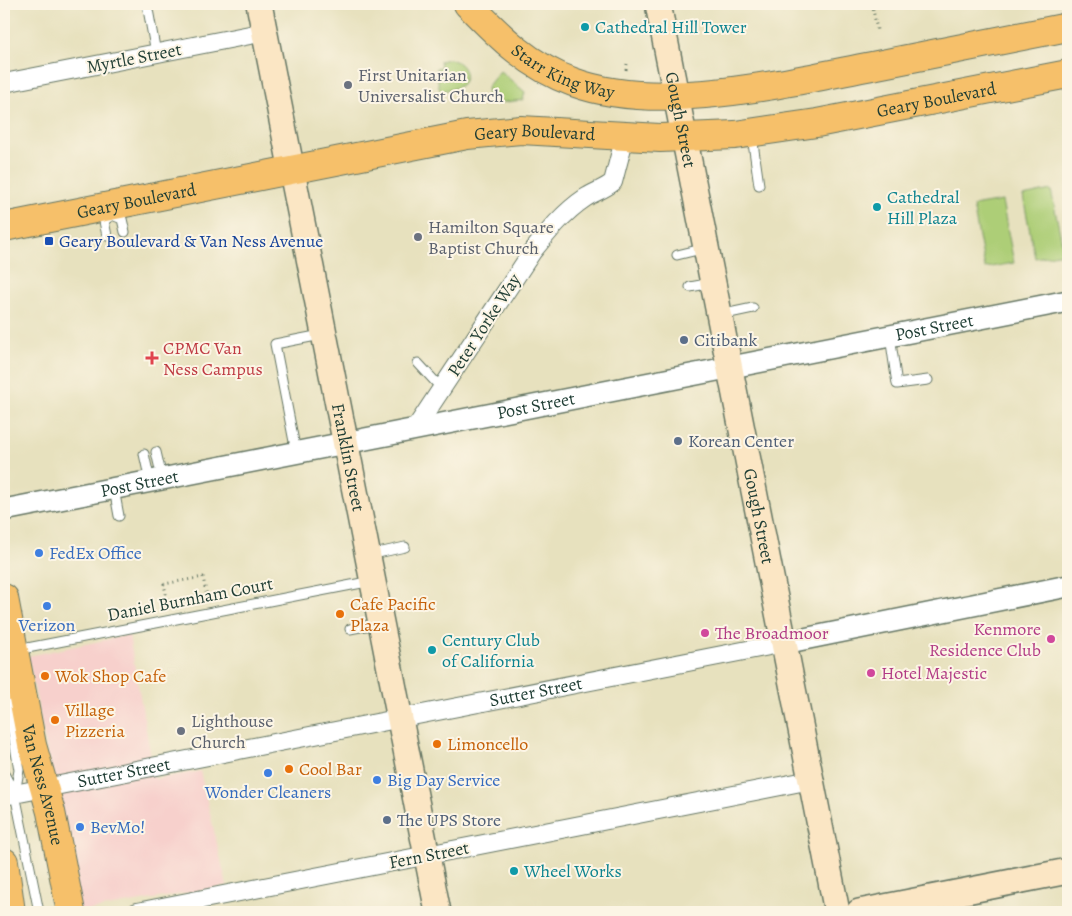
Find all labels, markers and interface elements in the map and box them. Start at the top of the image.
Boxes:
place label: Cathedral Hill Tower [595,15,747,39]
marker: Cathedral Hill Tower [579,21,591,33]
street label: Myrtle Street [85,37,183,79]
street label: Starr King Way [506,38,617,104]
place label: First Unitarian Universalist Church [358,63,504,108]
street label: Gough Street [660,70,702,170]
street label: Geary Boulevard [875,76,998,123]
marker: First Unitarian Universalist Church [342,79,354,91]
street label: Geary Boulevard [473,118,596,146]
street label: Geary Boulevard [75,177,199,224]
place label: Cathedral Hill Plaza [887,185,960,230]
marker: Cathedral Hill Plaza [871,201,883,213]
place label: Hamilton Square Baptist Church [428,215,554,260]
place label: Geary Boulevard & Van Ness Avenue [59,229,323,253]
marker: Hamilton Square Baptist Church [412,231,424,243]
marker: Geary Boulevard & Van Ness Avenue [43,235,55,247]
street label: Peter Yorke Way [442,268,527,381]
street label: Post Street [893,308,975,347]
place label: Citibank [694,328,757,352]
marker: Citibank [678,334,690,346]
place label: CPMC Van Ness Campus [163,336,263,381]
marker: CPMC Van Ness Campus [145,351,159,365]
street label: Post Street [495,386,577,425]
street label: Franklin Street [326,401,371,514]
place label: Korean Center [688,429,794,453]
marker: Korean Center [672,435,684,447]
street label: Post Street [98,464,181,503]
street label: Gough Street [738,466,780,566]
place label: FedEx Office [49,541,142,565]
marker: FedEx Office [33,547,45,559]
street label: Daniel Burnham Court [105,571,275,627]
place label: Cafe Pacific Plaza [350,592,436,637]
marker: Verizon [41,600,53,612]
marker: Cafe Pacific Plaza [334,608,346,620]
place label: Verizon [18,613,76,637]
place label: Kenmore Residence Club [929,617,1041,662]
place label: The Broadmoor [715,621,829,645]
marker: The Broadmoor [699,627,711,639]
place label: Century Club of California [442,628,540,673]
marker: Kenmore Residence Club [1045,633,1057,645]
marker: Century Club of California [426,644,438,656]
place label: Hotel Majestic [881,661,987,685]
place label: Wok Shop Cafe [54,664,166,688]
marker: Hotel Majestic [865,667,877,679]
marker: Wok Shop Cafe [39,670,51,682]
street label: Sutter Street [487,671,584,713]
place label: Village Pizzeria [64,698,125,743]
place label: Lighthouse Church [191,709,273,754]
marker: Village Pizzeria [49,714,61,726]
street label: Van Ness Avenue [16,722,69,847]
marker: Lighthouse Church [175,725,187,737]
place label: Limoncello [447,732,528,756]
marker: Limoncello [431,738,443,750]
street label: Sutter Street [75,752,172,793]
place label: Cool Bar [299,757,362,781]
marker: Cool Bar [283,763,295,775]
marker: Wonder Cleaners [262,767,274,779]
place label: Big Day Service [387,768,500,792]
marker: Big Day Service [371,774,383,786]
place label: Wonder Cleaners [204,780,331,804]
place label: The UPS Store [397,808,501,832]
marker: The UPS Store [381,814,393,826]
place label: BevMo! [90,815,145,839]
marker: BevMo! [74,821,86,833]
street label: Fern Street [387,835,471,875]
place label: Wheel Works [523,859,622,883]
marker: Wheel Works [508,865,520,877]

